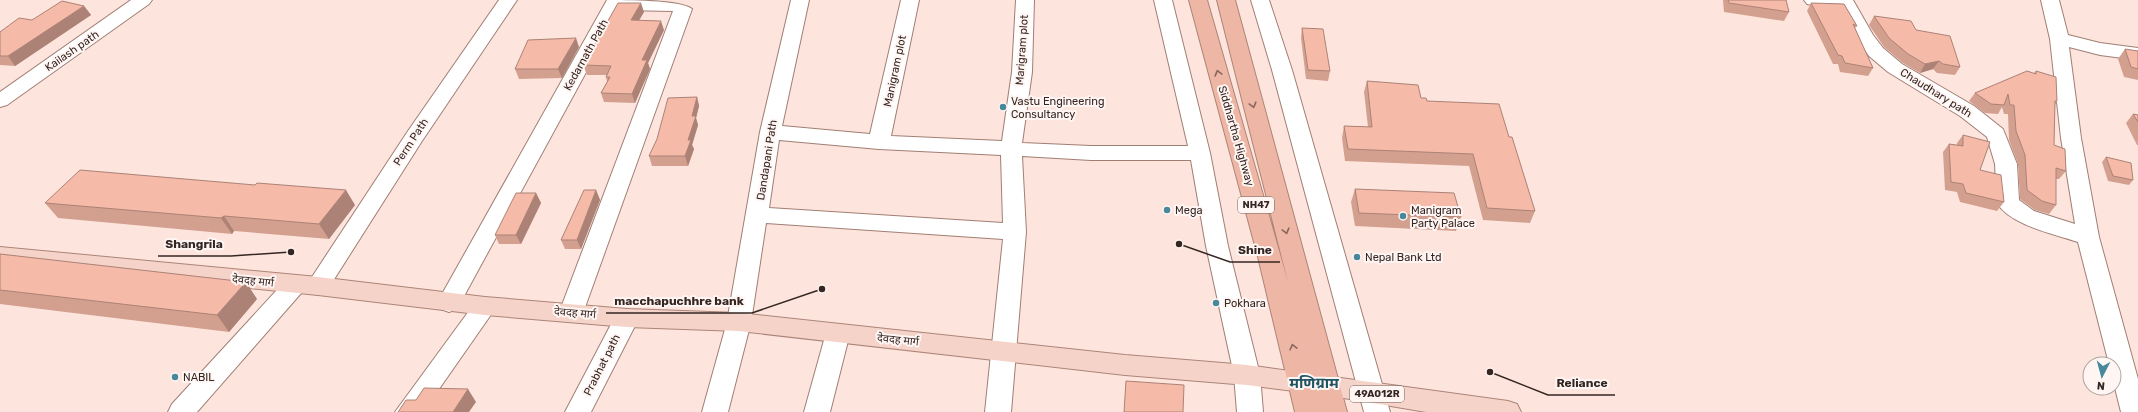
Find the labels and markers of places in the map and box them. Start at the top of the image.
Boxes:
place label: Vastu Engineering Consultancy [1011,95,1105,121]
marker: Vastu Engineering Consultancy [998,102,1008,112]
place label: Mega [1175,204,1203,217]
place label: Manigram Party Palace [1411,204,1475,230]
marker: Mega [1162,205,1172,215]
marker: Manigram Party Palace [1398,211,1408,221]
callout: Shangrila [158,232,231,256]
callout: Shine [1230,238,1280,262]
place label: Nepal Bank Ltd [1365,251,1442,264]
marker: Nepal Bank Ltd [1352,252,1362,262]
callout: macchapuchhre bank [606,289,752,313]
place label: Pokhara [1224,297,1266,310]
marker: Pokhara [1211,298,1221,308]
place label: NABIL [183,371,215,384]
callout: Reliance [1548,371,1615,395]
marker: NABIL [170,372,180,382]

